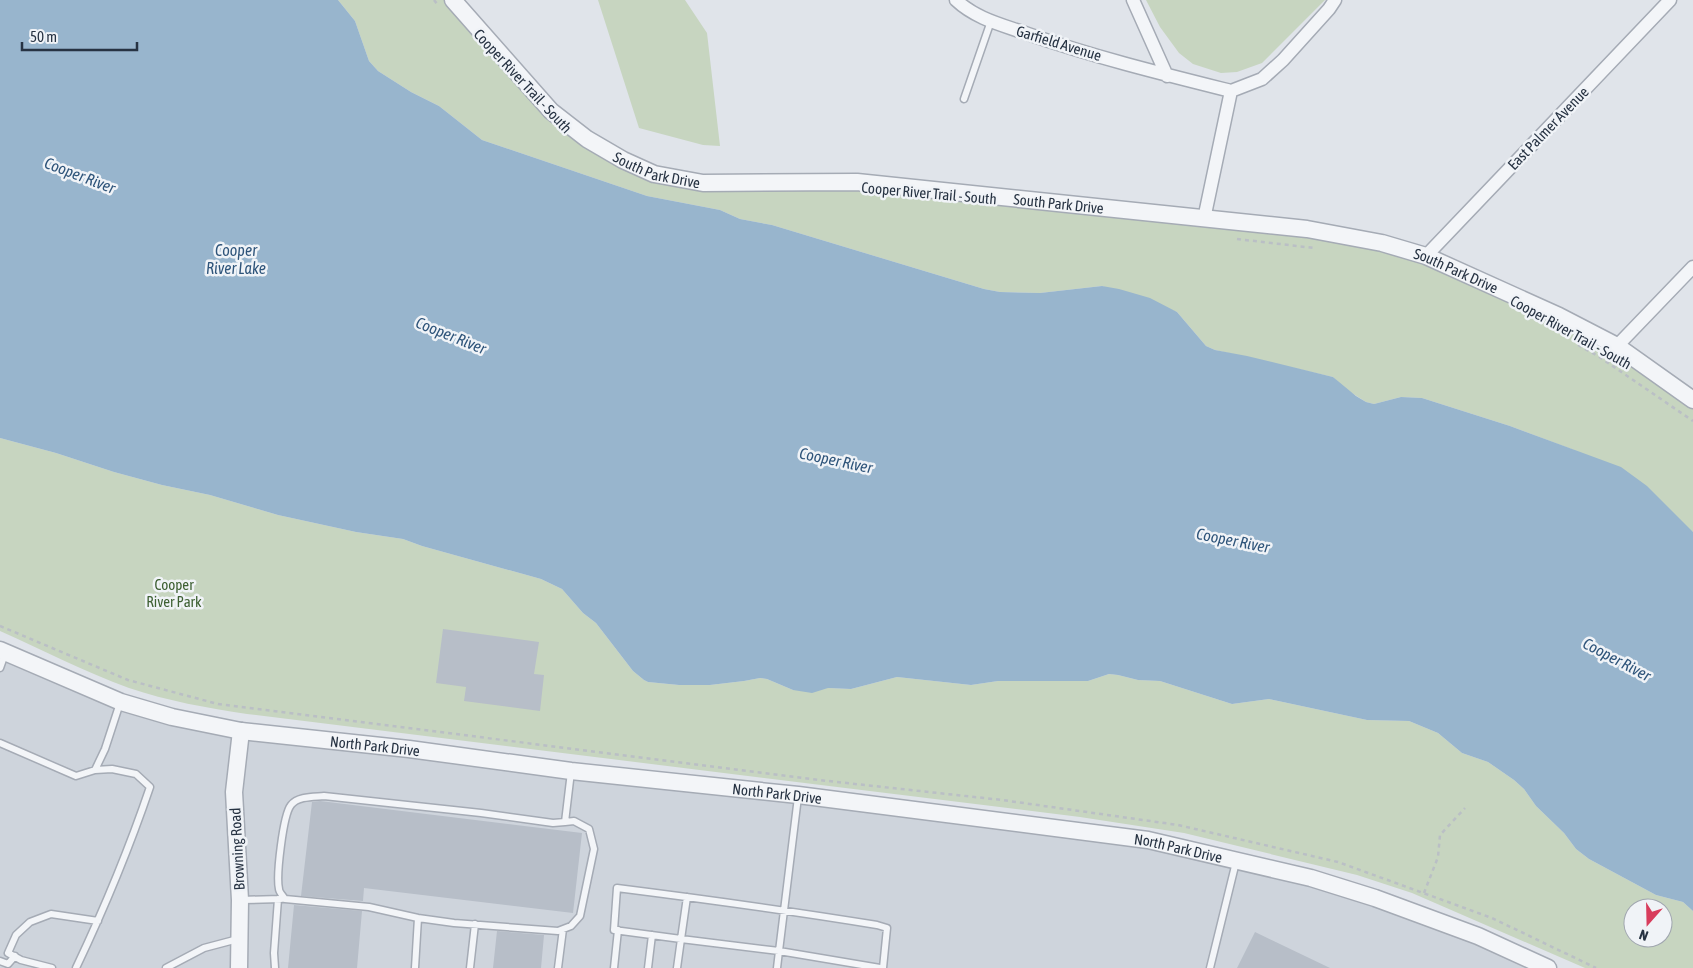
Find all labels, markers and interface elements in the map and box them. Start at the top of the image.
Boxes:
scale bar [22,20,138,52]
street label: Garfield Avenue [1014,22,1104,64]
street label: Cooper River Trail - South [470,26,576,136]
text: 50 m [30,28,57,45]
street label: East Palmer Avenue [1504,83,1592,173]
street label: South Park Drive [610,148,702,191]
water label: Cooper River [42,153,119,198]
street label: Cooper River Trail - South [861,179,997,207]
street label: South Park Drive [1013,190,1105,216]
water label: Cooper River Lake [206,241,266,277]
street label: South Park Drive [1412,244,1501,296]
street label: Cooper River Trail - South [1508,292,1634,372]
water label: Cooper River [413,313,490,359]
water label: Cooper River [798,443,875,478]
water label: Cooper River [1195,524,1272,557]
park label: Cooper River Park [146,576,202,610]
water label: Cooper River [1580,634,1655,686]
street label: North Park Drive [329,732,421,759]
street label: North Park Drive [731,780,823,807]
street label: Browning Road [226,807,248,891]
street label: North Park Drive [1133,830,1224,866]
north arrow [1623,898,1673,948]
text: N [1637,926,1650,944]

